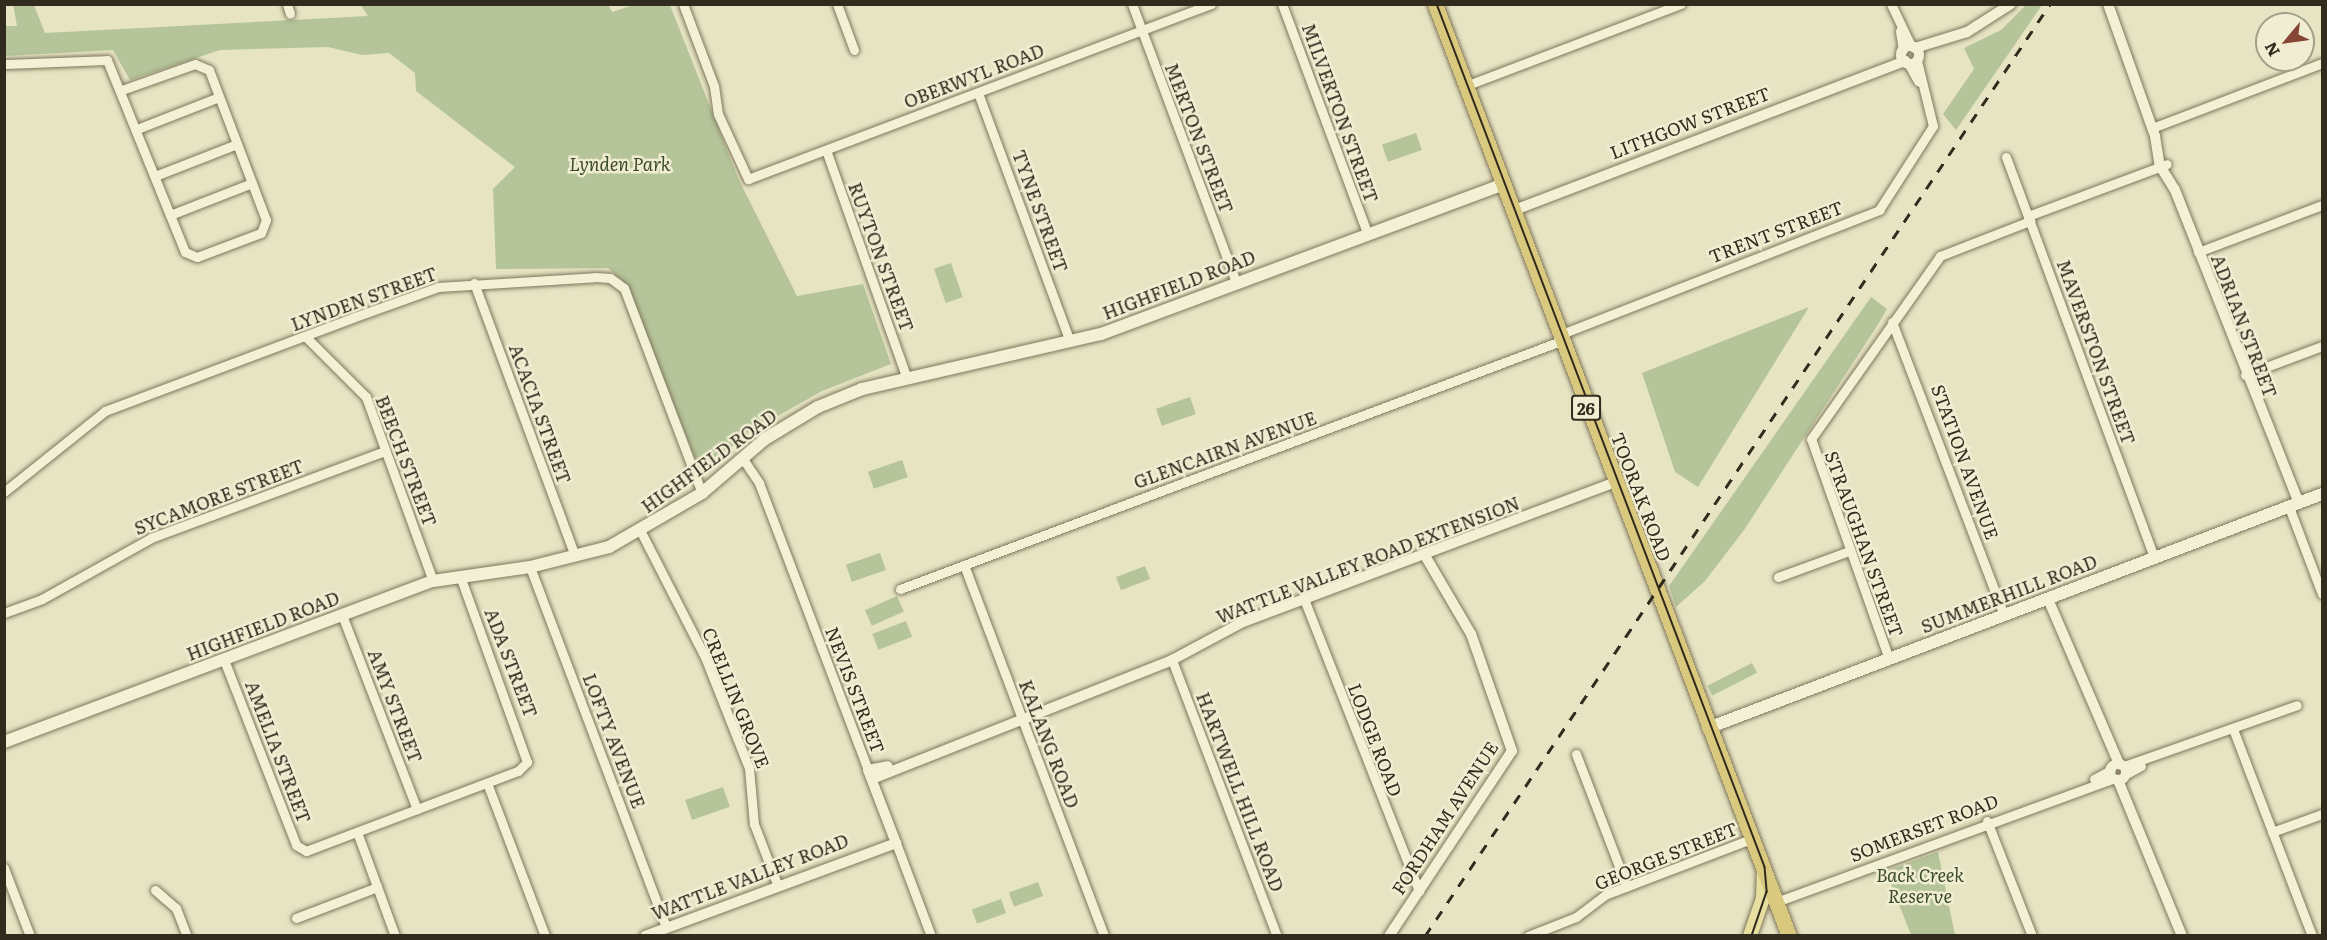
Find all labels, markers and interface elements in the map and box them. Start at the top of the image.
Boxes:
north arrow [2255,12,2315,72]
street label: MILVERTON STREET [1297,20,1383,206]
text: N [2257,38,2285,61]
street label: OBERWYL ROAD [901,39,1047,113]
street label: MERTON STREET [1160,60,1238,216]
street label: LITHGOW STREET [1607,83,1773,163]
street label: TYNE STREET [1008,147,1072,275]
park label: Lynden Park [569,153,671,175]
street label: RUYTON STREET [844,179,918,335]
street label: TRENT STREET [1706,196,1846,268]
street label: HIGHFIELD ROAD [1100,246,1258,324]
street label: ADRIAN STREET [2207,251,2281,401]
street label: MAVERSTON STREET [2052,257,2140,447]
street label: LYNDEN STREET [288,263,440,335]
street label: ACACIA STREET [505,341,575,487]
street label: STATION AVENUE [1927,382,2003,542]
street label: BEECH STREET [371,392,441,530]
road number: 26 [1571,395,1601,421]
street label: HIGHFIELD ROAD [637,405,781,517]
street label: GLENCAIRN AVENUE [1131,407,1319,493]
street label: TOORAK ROAD [1607,430,1675,564]
street label: STRAUGHAN STREET [1820,448,1908,640]
street label: SYCAMORE STREET [131,455,307,539]
street label: WATTLE VALLEY ROAD EXTENSION [1213,492,1523,628]
street label: SUMMERHILL ROAD [1918,550,2100,638]
street label: HIGHFIELD ROAD [184,587,342,665]
street label: ADA STREET [480,605,542,721]
street label: CRELLIN GROVE [698,624,774,772]
street label: NEVIS STREET [821,624,889,756]
street label: AMY STREET [363,646,427,766]
street label: LOFTY AVENUE [578,670,650,812]
street label: KALANG ROAD [1015,677,1083,811]
street label: AMELIA STREET [241,678,315,826]
street label: LODGE ROAD [1344,680,1406,800]
street label: HARTWELL HILL ROAD [1192,689,1288,895]
street label: FORDHAM AVENUE [1387,737,1503,899]
street label: SOMERSET ROAD [1847,790,2001,866]
street label: GEORGE STREET [1591,818,1741,894]
street label: WATTLE VALLEY ROAD [648,829,852,925]
park label: Back Creek Reserve [1876,865,1964,908]

